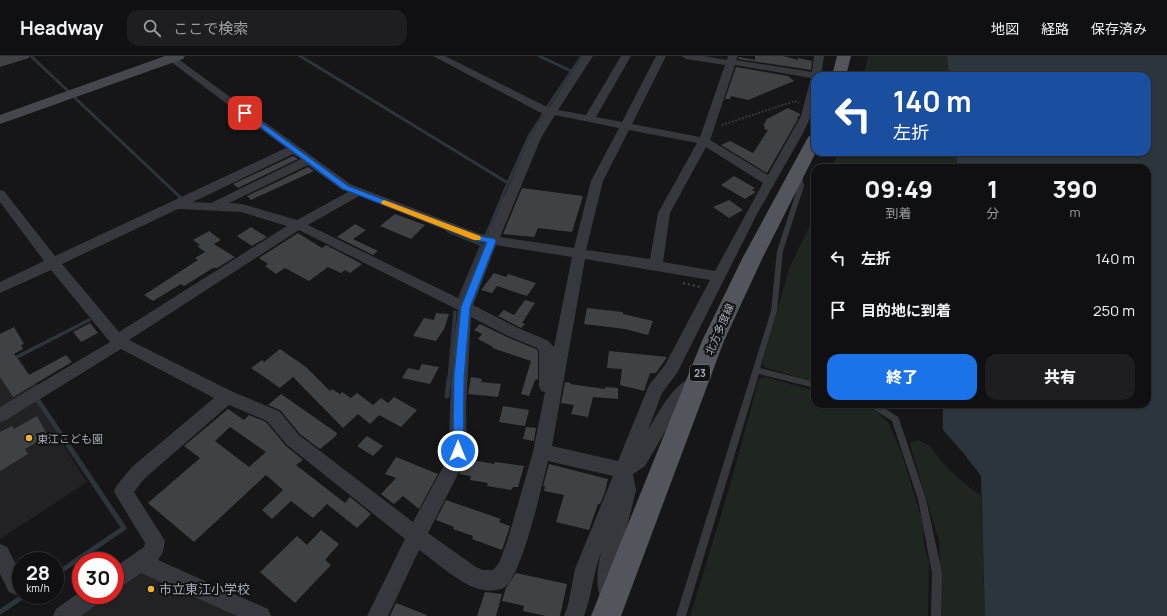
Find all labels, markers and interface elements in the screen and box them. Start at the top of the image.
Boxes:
search box [127,10,407,46]
text: Headway [20,15,103,41]
icon: search [141,17,163,39]
text: ここで検索 [173,18,248,39]
text: 地図 [991,19,1019,38]
text: 経路 [1041,19,1069,38]
text: 保存済み [1091,19,1147,38]
text: 140 m [893,82,972,120]
icon: left [827,88,879,140]
pin [228,96,262,130]
icon: arrive [234,102,256,124]
text: 左折 [893,120,929,144]
text: 09:49 [864,172,933,205]
text: 1 [987,172,998,205]
text: 390 [1052,172,1098,205]
text: m [1070,203,1081,221]
text: 到着 [886,204,912,222]
text: 分 [986,204,999,222]
icon: left [827,247,849,269]
text: 左折 [861,248,891,269]
text: 140 m [1095,248,1135,269]
icon: arrive [827,299,849,321]
text: 目的地に到着 [861,300,951,321]
text: 250 m [1093,300,1135,321]
street label: 北方多度線 [701,301,737,357]
button: 終了 [827,354,977,400]
button: 共有 [985,354,1135,400]
road number: 23 [690,365,710,381]
position arrow [437,430,479,472]
place label: 東江こども園 [37,431,103,446]
marker: 東江こども園 [24,433,34,443]
speed limit sign: 30 [72,552,124,604]
text: 28 [26,559,50,586]
place label: 市立東江小学校 [159,580,250,598]
text: km/h [26,581,50,595]
marker: 市立東江小学校 [146,584,156,594]

